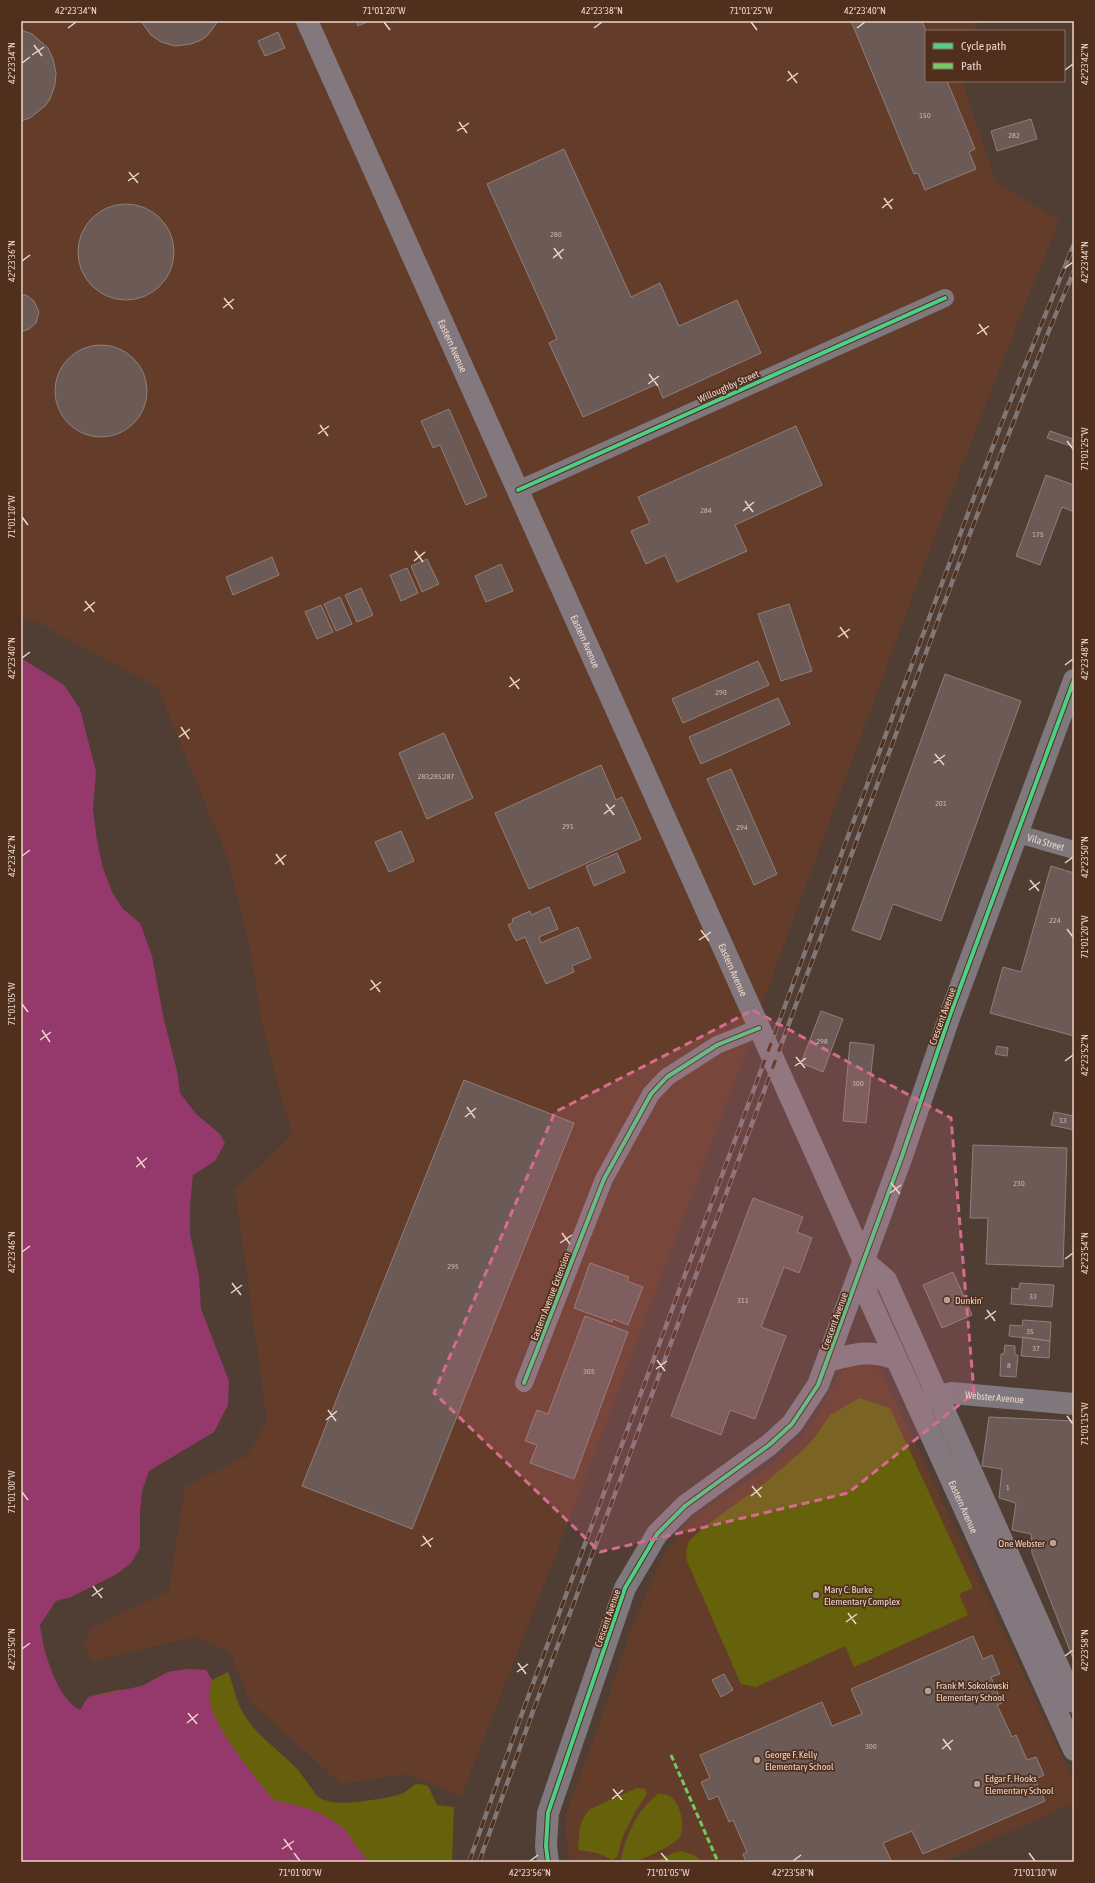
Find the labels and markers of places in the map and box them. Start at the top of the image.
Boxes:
marker: Dunkin' [942,1295,952,1305]
place label: Dunkin' [955,1295,983,1306]
place label: One Webster [998,1538,1046,1549]
marker: One Webster [1048,1538,1058,1548]
place label: Mary C. Burke Elementary Complex [824,1584,900,1607]
marker: Mary C. Burke Elementary Complex [811,1590,821,1600]
place label: Frank M. Sokolowski Elementary School [936,1680,1009,1703]
marker: Frank M. Sokolowski Elementary School [923,1686,933,1696]
place label: George F. Kelly Elementary School [765,1749,834,1772]
marker: George F. Kelly Elementary School [752,1755,762,1765]
place label: Edgar F. Hooks Elementary School [985,1773,1054,1796]
marker: Edgar F. Hooks Elementary School [972,1779,982,1789]

